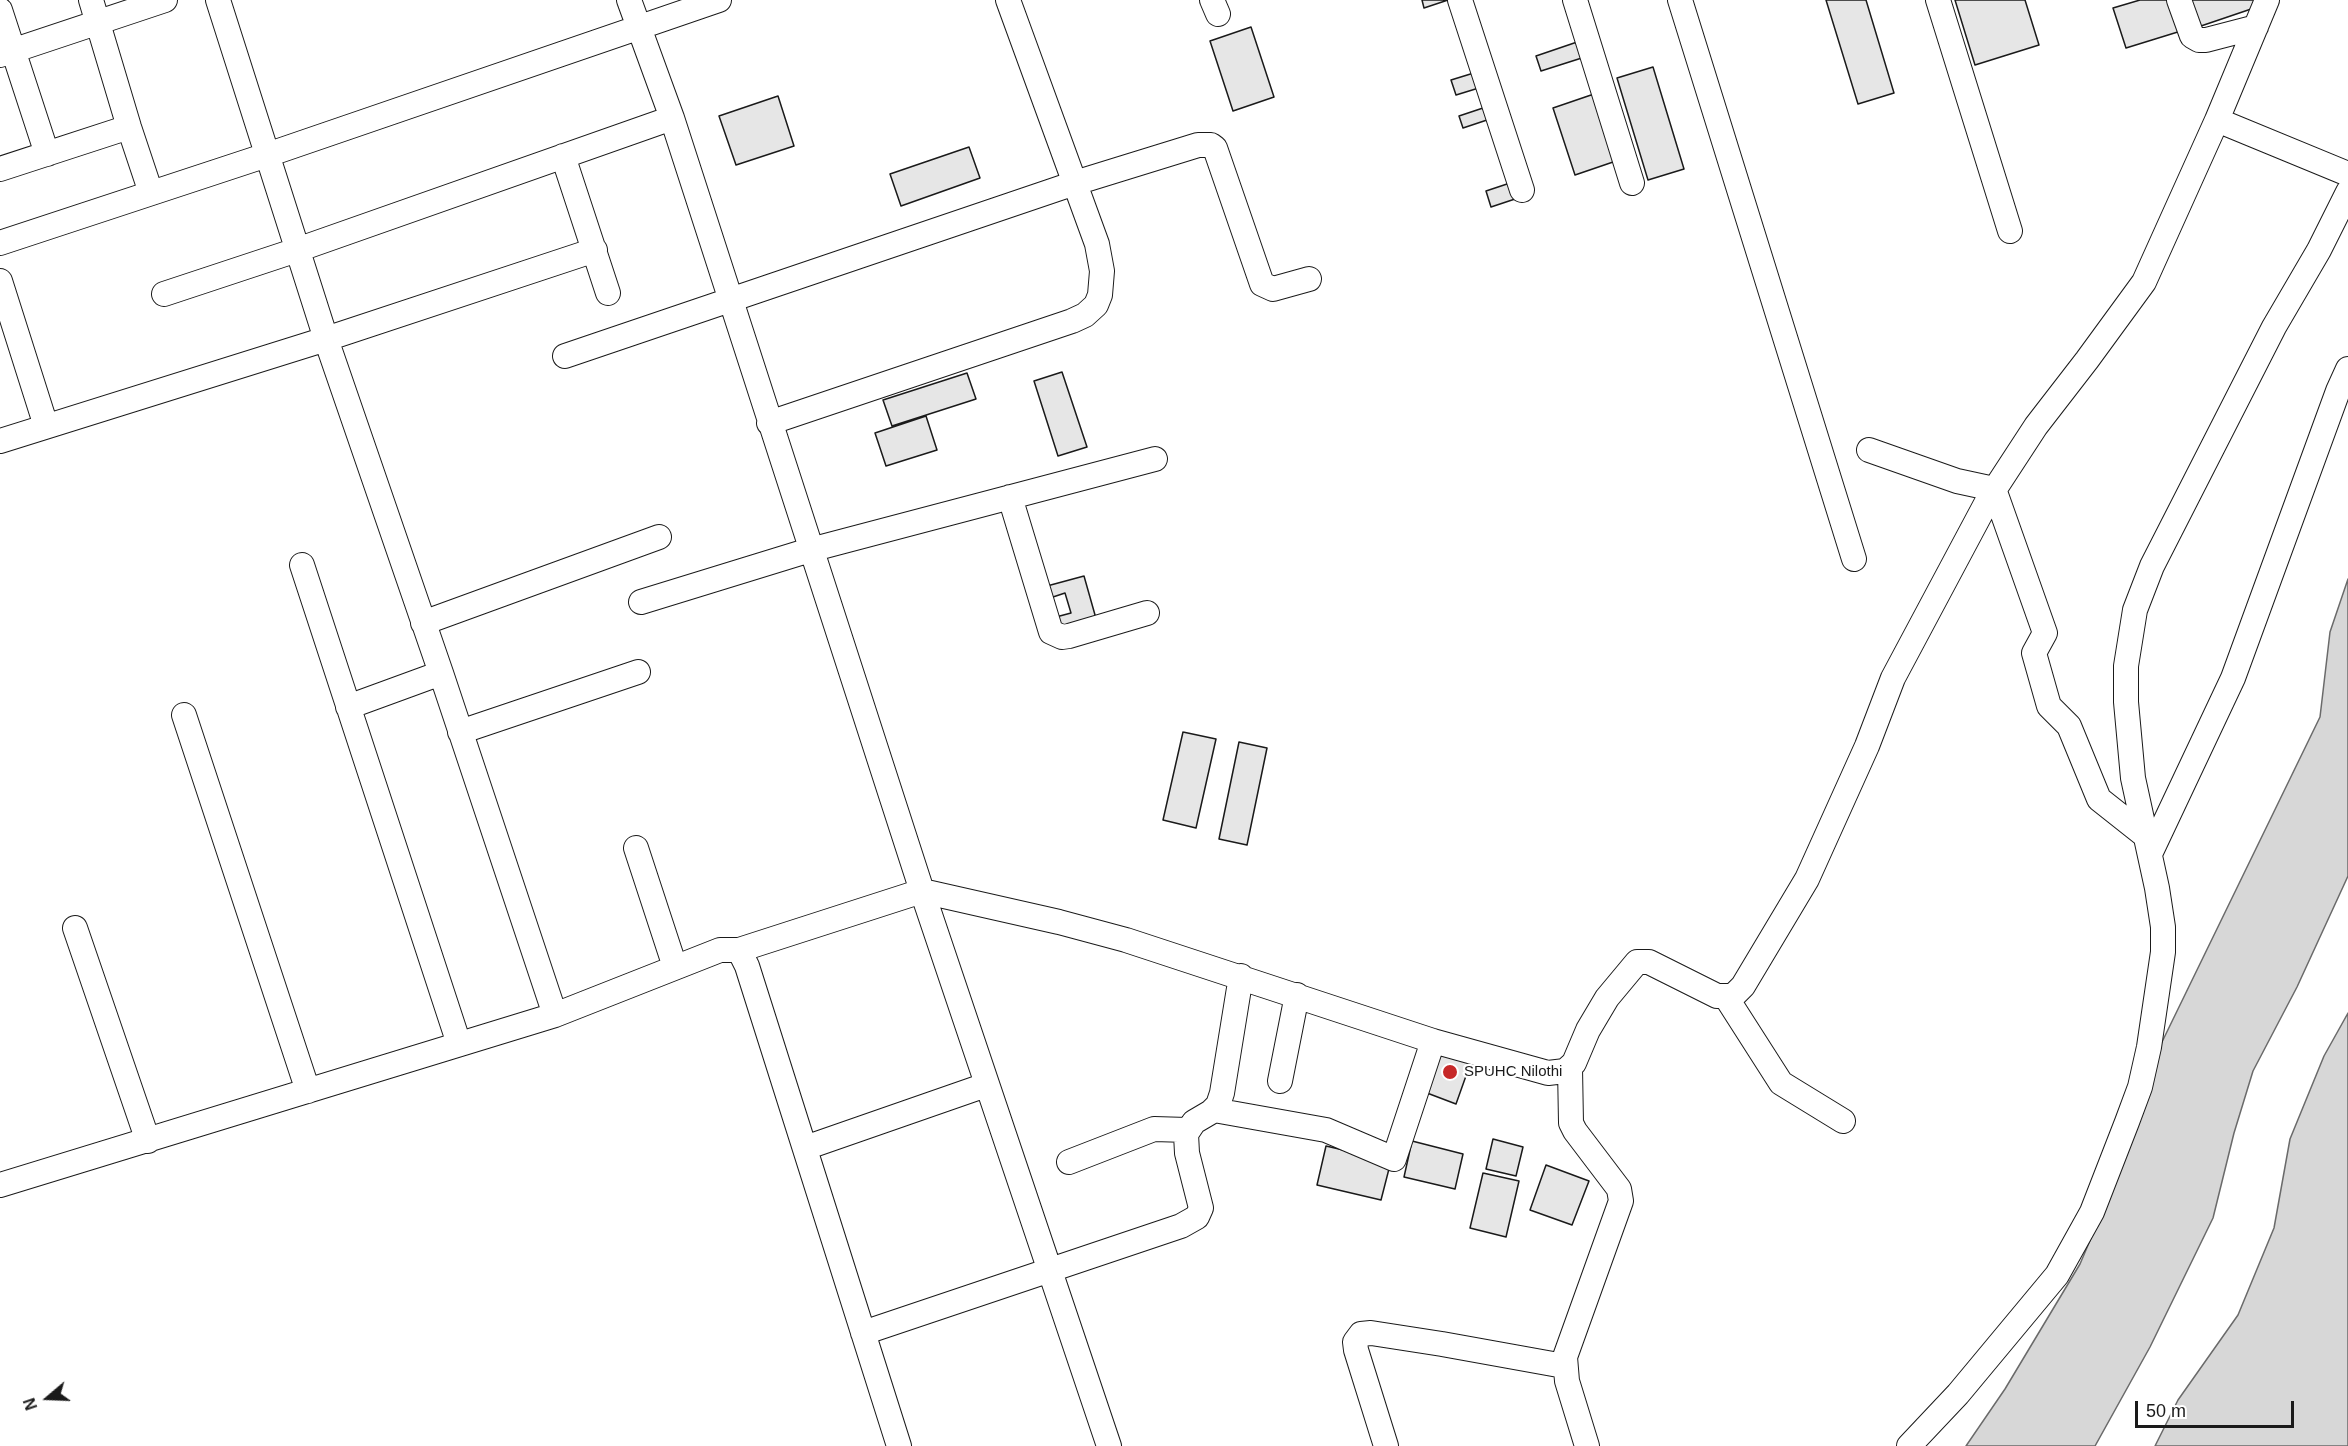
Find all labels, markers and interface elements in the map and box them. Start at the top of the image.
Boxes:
marker: SPUHC Nilothi [1441,1063,1459,1081]
place label: SPUHC Nilothi [1464,1063,1562,1081]
north arrow [18,1368,78,1428]
scale bar [2138,1389,2297,1427]
text: N [21,1396,40,1412]
text: 50 m [2146,1401,2186,1421]

